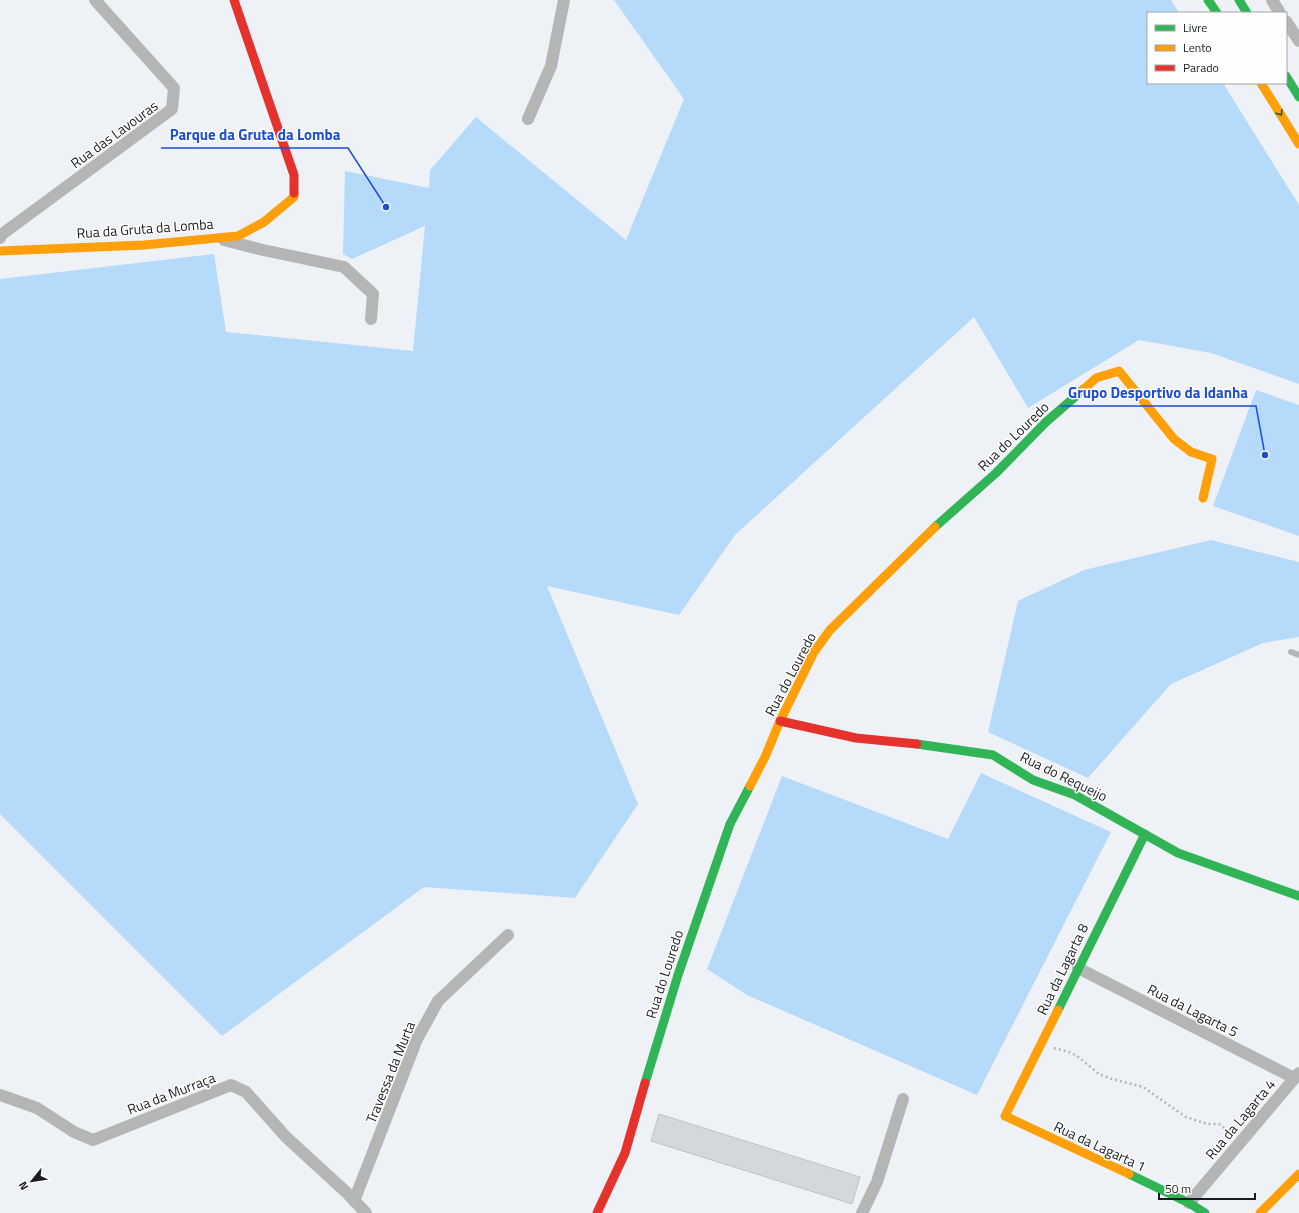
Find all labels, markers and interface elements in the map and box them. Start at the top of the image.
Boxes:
legend [1147,12,1287,84]
text: Livre [1183,18,1207,37]
text: Lento [1183,38,1212,57]
text: Parado [1183,58,1219,77]
street label: Rua das Lavouras [66,95,162,173]
one-way arrow [1275,109,1282,116]
callout: Parque da Gruta da Lomba [161,121,348,148]
text: Parque da Gruta da Lomba [170,123,341,146]
street label: Rua da Gruta da Lomba [76,213,214,243]
callout: Grupo Desportivo da Idanha [1060,379,1256,406]
text: Grupo Desportivo da Idanha [1068,381,1248,404]
street label: Rua do Louredo [973,396,1053,476]
street label: Rua do Louredo [759,628,821,720]
street label: Rua do Requeijo [1017,746,1111,806]
street label: Rua da Lagarta 8 [1031,920,1093,1018]
street label: Rua do Louredo [640,927,688,1021]
street label: Rua da Lagarta 5 [1144,978,1242,1042]
street label: Travessa da Murta [360,1018,420,1126]
street label: Rua da Murraça [124,1067,218,1119]
street label: Rua da Lagarta 4 [1200,1074,1280,1164]
street label: Rua da Lagarta 1 [1051,1116,1149,1176]
north arrow [12,1161,52,1201]
scale bar [1159,1175,1255,1201]
text: N [15,1179,32,1193]
text: 50 m [1165,1179,1191,1198]

